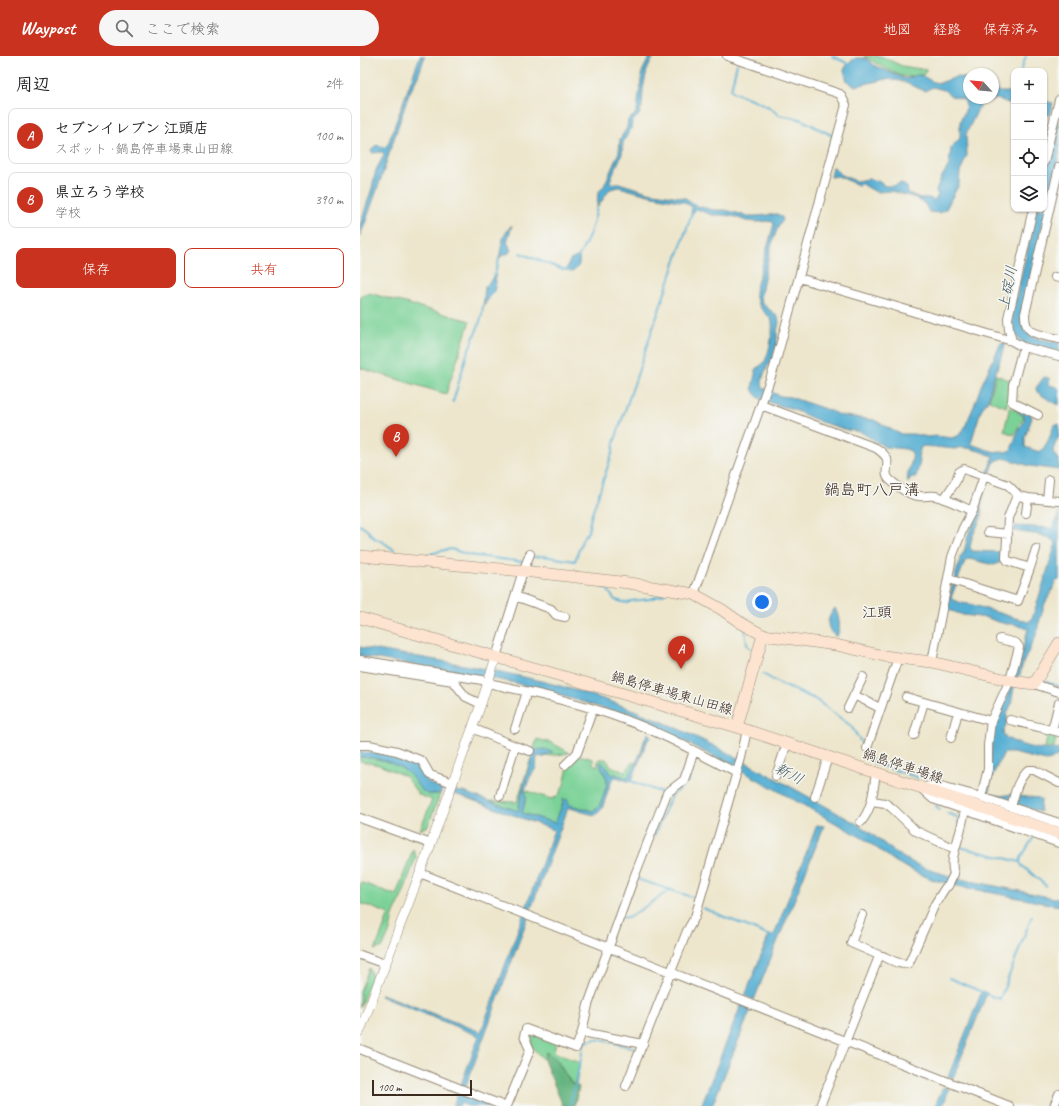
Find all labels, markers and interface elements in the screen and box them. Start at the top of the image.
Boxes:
search box [99,10,379,46]
text: Waypost [20,16,75,40]
icon: search [113,17,135,39]
text: ここで検索 [145,20,220,39]
text: 地図 [883,21,911,38]
text: 経路 [933,21,961,38]
text: 保存済み [983,21,1039,38]
north arrow [963,68,999,104]
map controls [1011,68,1047,212]
button: + [1011,68,1047,104]
text: 周辺 [16,74,50,95]
text: 2件 [325,76,344,92]
button: − [1011,104,1047,140]
text: セブンイレブン 江頭店 [55,119,209,138]
text: A [27,128,33,144]
text: 100 m [315,128,343,144]
button: locate [1011,140,1047,176]
text: スポット · 鍋島停車場東山田線 [55,141,233,157]
button: layers [1011,176,1047,212]
text: 県立ろう学校 [55,183,145,202]
text: B [27,192,33,208]
text: 390 m [315,192,343,208]
text: 学校 [55,205,81,221]
button: 保存 [16,248,176,288]
button: 共有 [184,248,344,288]
water label: 上碇川 [994,264,1022,312]
pin: B [383,424,409,457]
district label: 鍋島町八戸溝 [824,480,920,500]
your location [752,592,772,612]
district label: 江頭 [862,603,892,622]
pin: A [668,636,694,669]
street label: 鍋島停車場東山田線 [609,667,735,719]
street label: 鍋島停車場線 [860,745,946,787]
water label: 新川 [771,759,807,789]
scale bar [372,1078,472,1097]
text: 100 m [378,1080,402,1094]

